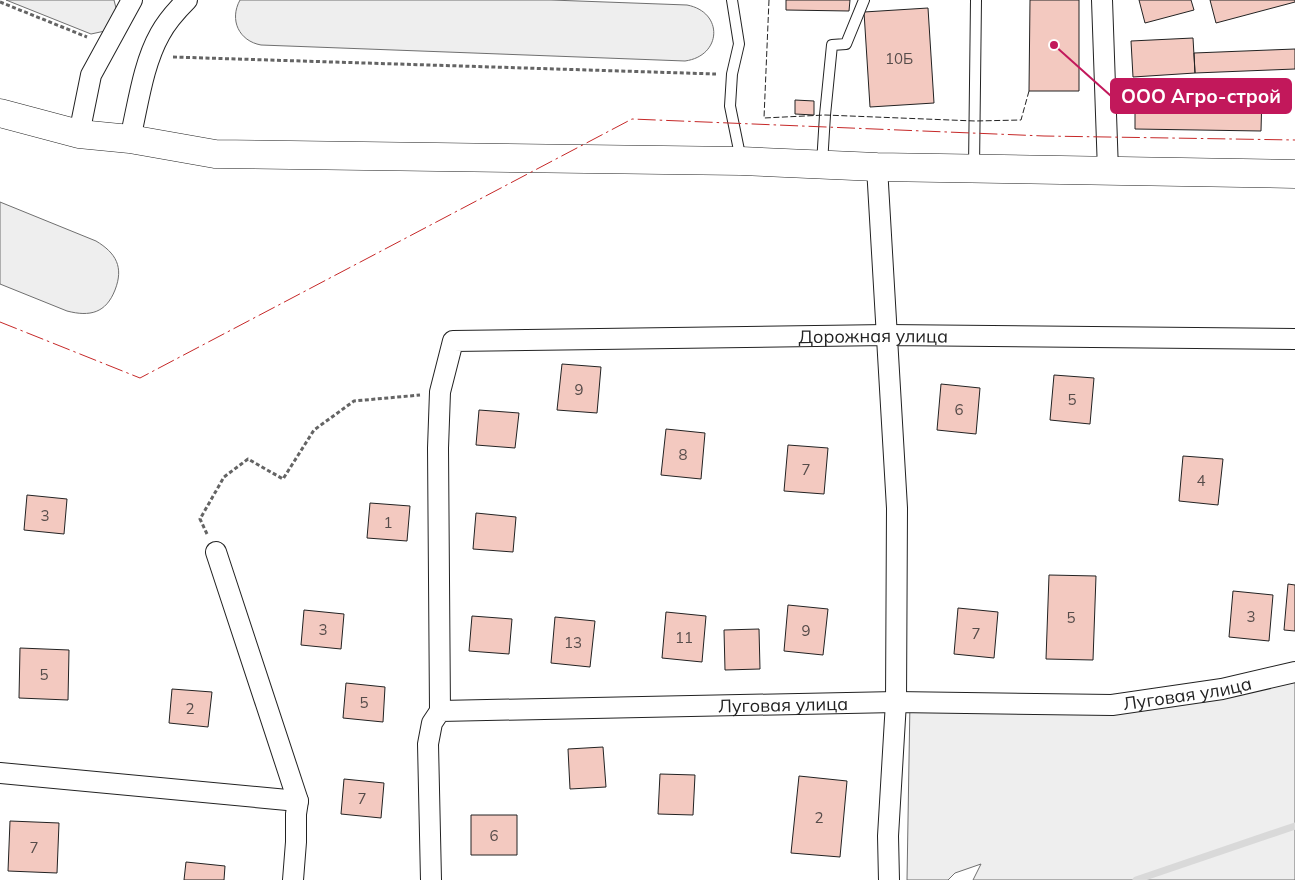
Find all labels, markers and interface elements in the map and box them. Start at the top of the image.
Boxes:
house number: 10Б [885,49,913,68]
callout: ООО Агро-строй [1111,79,1291,113]
text: ООО Агро-строй [1121,84,1281,108]
street label: Дорожная улица [798,323,948,348]
house number: 9 [574,380,584,399]
house number: 5 [1067,390,1077,409]
house number: 6 [954,400,964,419]
house number: 8 [678,445,688,464]
house number: 7 [801,460,811,479]
house number: 4 [1196,471,1206,490]
house number: 3 [40,506,50,525]
house number: 1 [383,513,393,532]
house number: 3 [1246,607,1256,626]
house number: 5 [1066,608,1076,627]
house number: 3 [318,620,328,639]
house number: 9 [801,621,811,640]
house number: 7 [971,624,981,643]
house number: 11 [675,628,693,647]
house number: 13 [564,633,582,652]
house number: 5 [39,665,49,684]
street label: Луговая улица [1121,671,1254,715]
street label: Луговая улица [718,691,848,717]
house number: 5 [359,693,369,712]
house number: 2 [185,699,195,718]
house number: 7 [357,789,367,808]
house number: 2 [814,808,824,827]
house number: 6 [489,826,499,845]
house number: 7 [29,838,39,857]

